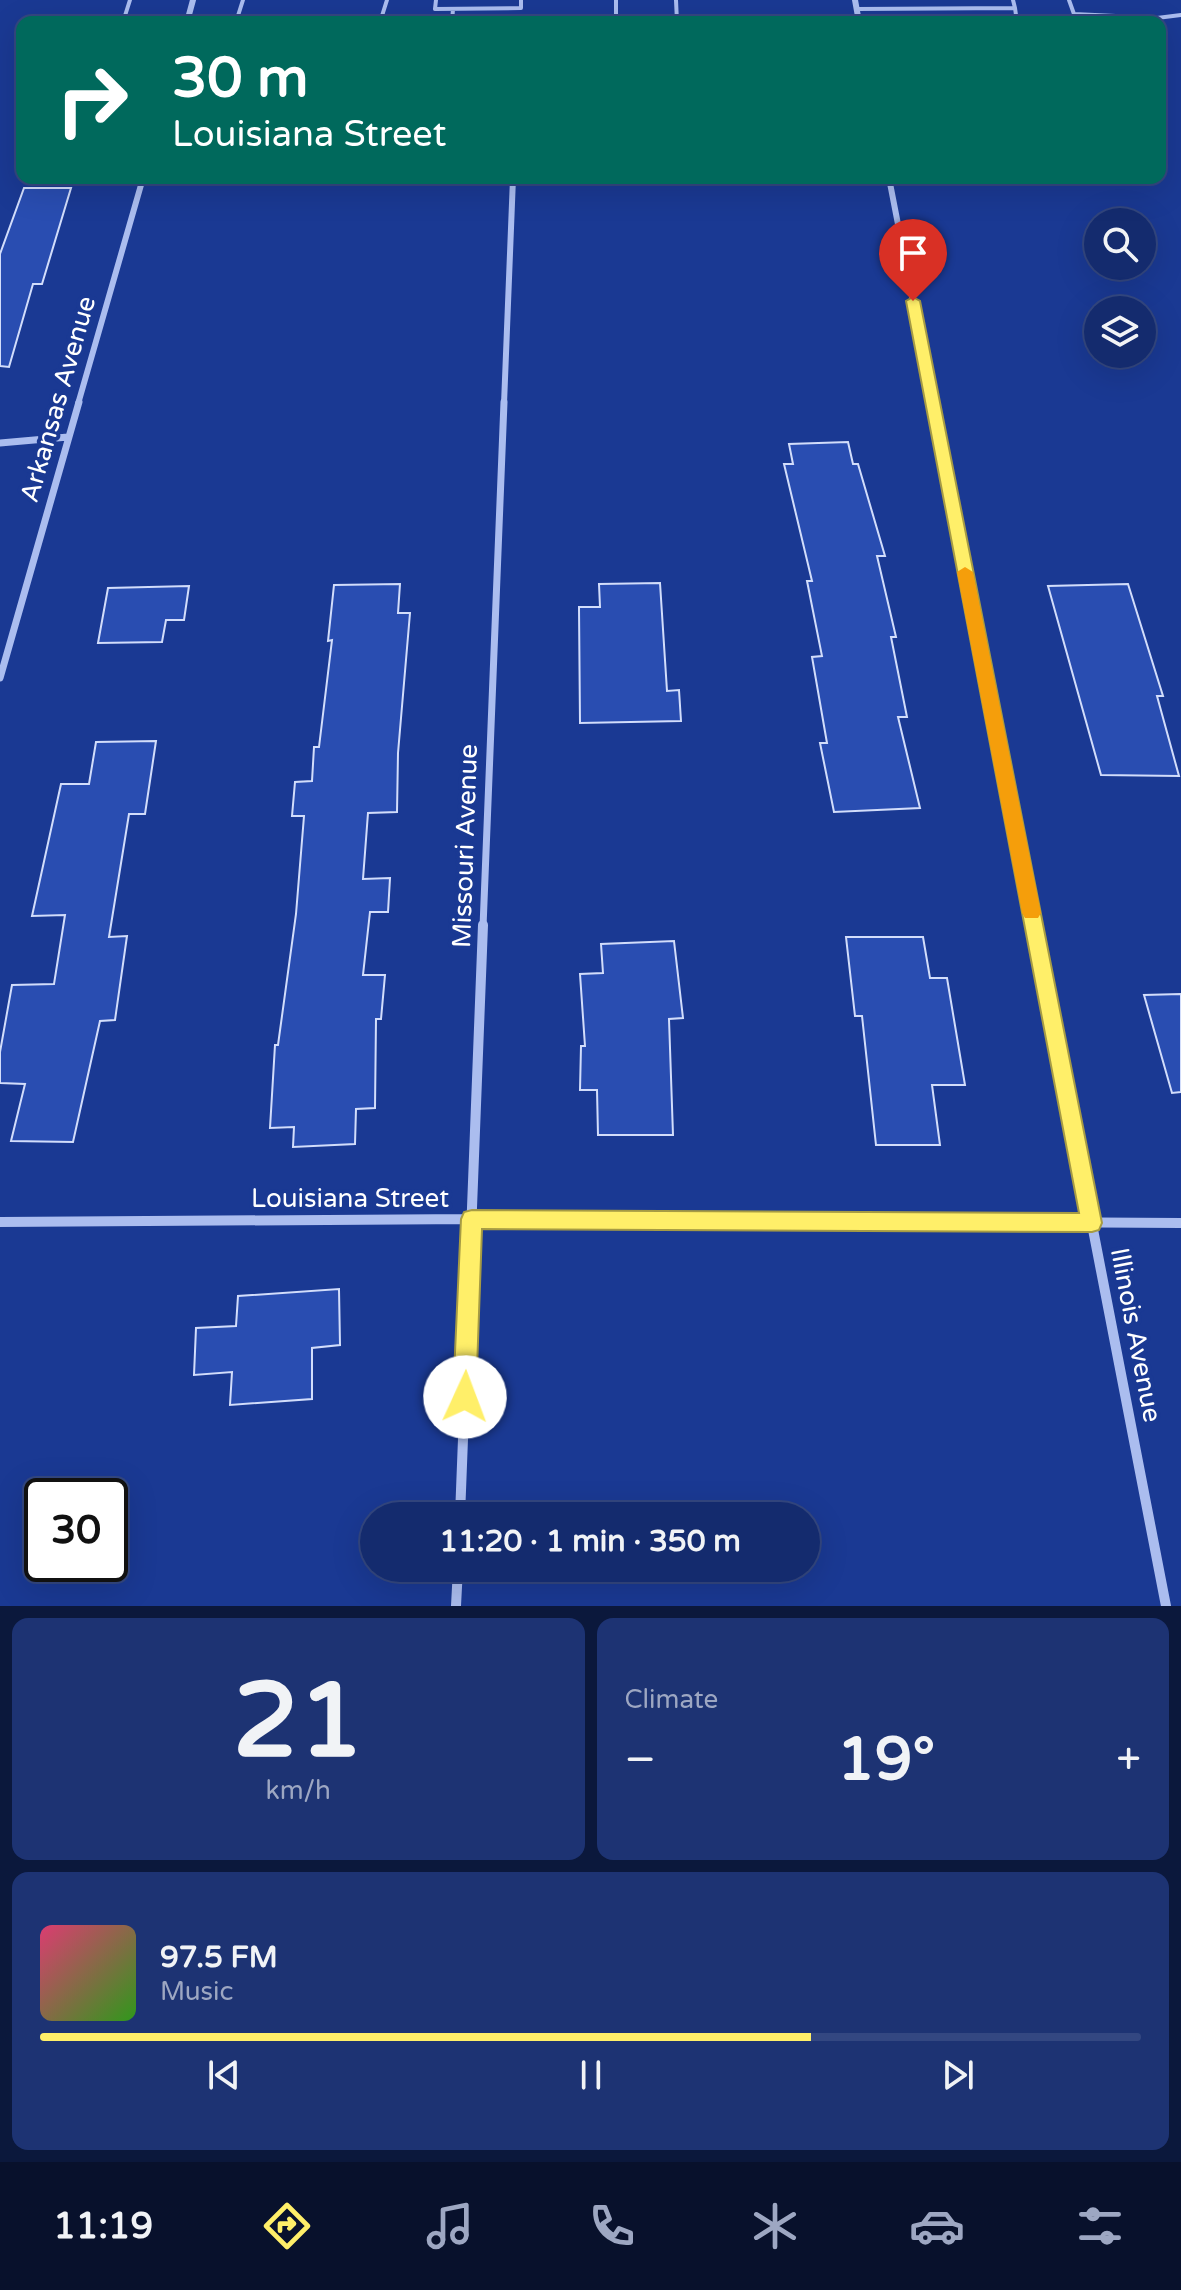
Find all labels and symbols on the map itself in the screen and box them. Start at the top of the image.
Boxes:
pin [879,219,947,301]
street label: Arkansas Avenue [14,292,102,506]
street label: Missouri Avenue [446,743,484,949]
street label: Louisiana Street [251,1183,449,1214]
street label: Illinois Avenue [1104,1245,1168,1425]
position arrow [423,1355,507,1439]
speed limit sign: 30 [24,1478,128,1582]

